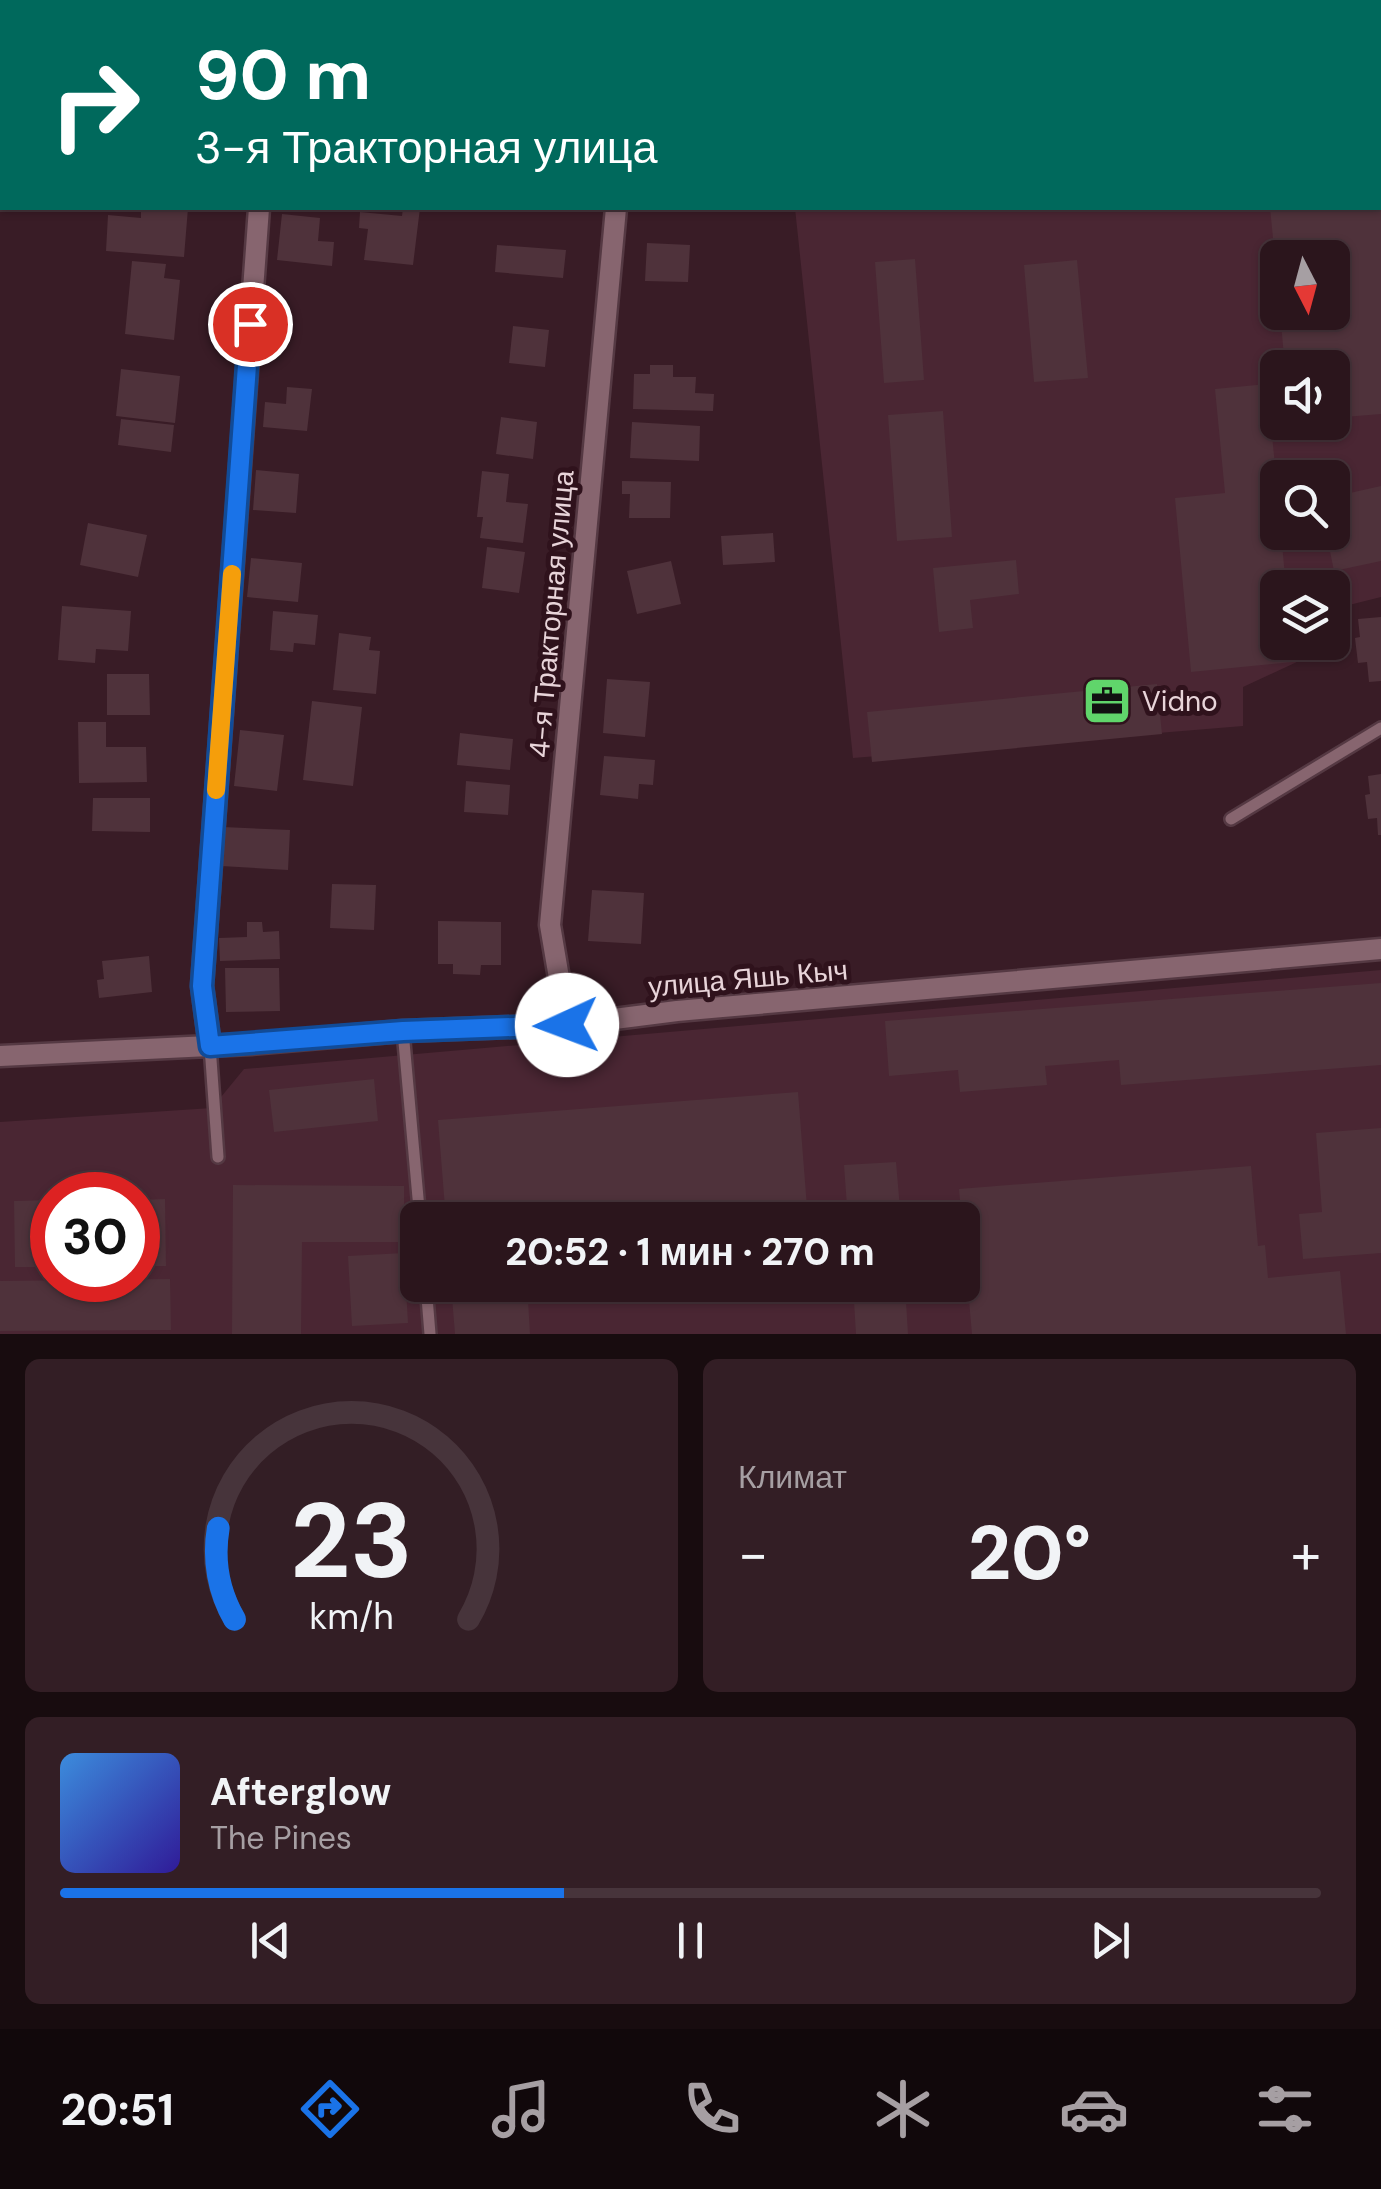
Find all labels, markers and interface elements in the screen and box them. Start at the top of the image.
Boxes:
text: 90 m [195,30,371,121]
icon: right [30,40,160,170]
text: 3-я Тракторная улица [195,118,658,177]
north arrow [1260,240,1350,330]
map controls [1260,240,1350,660]
pin [208,282,293,367]
icon: arrive [223,297,278,352]
button: sound [1260,350,1350,440]
button: search [1260,460,1350,550]
street label: 4-я Тракторная улица [521,468,583,759]
button: layers [1260,570,1350,660]
office icon: Vidno [1081,675,1133,727]
place label: Vidno [1142,683,1218,720]
street label: улица Яшь Кыч [647,951,849,1006]
position arrow [515,973,619,1077]
speed limit sign: 30 [30,1172,160,1302]
text: 20:52 · 1 мин · 270 m [505,1227,875,1277]
text: Климат [738,1456,847,1498]
text: 23 [290,1474,413,1609]
text: 20° [968,1505,1091,1602]
text: − [738,1518,768,1590]
text: + [1291,1518,1321,1590]
text: km/h [309,1594,394,1640]
text: Afterglow [210,1767,391,1817]
text: The Pines [210,1817,352,1859]
icon: previous [243,1913,298,1968]
icon: pause [663,1913,718,1968]
icon: next [1083,1913,1138,1968]
icon: directions [295,2074,365,2144]
icon: music [486,2074,556,2144]
icon: phone [677,2074,747,2144]
icon: climate [868,2074,938,2144]
icon: car [1059,2074,1129,2144]
icon: filters [1250,2074,1320,2144]
text: 20:51 [61,2080,174,2139]

